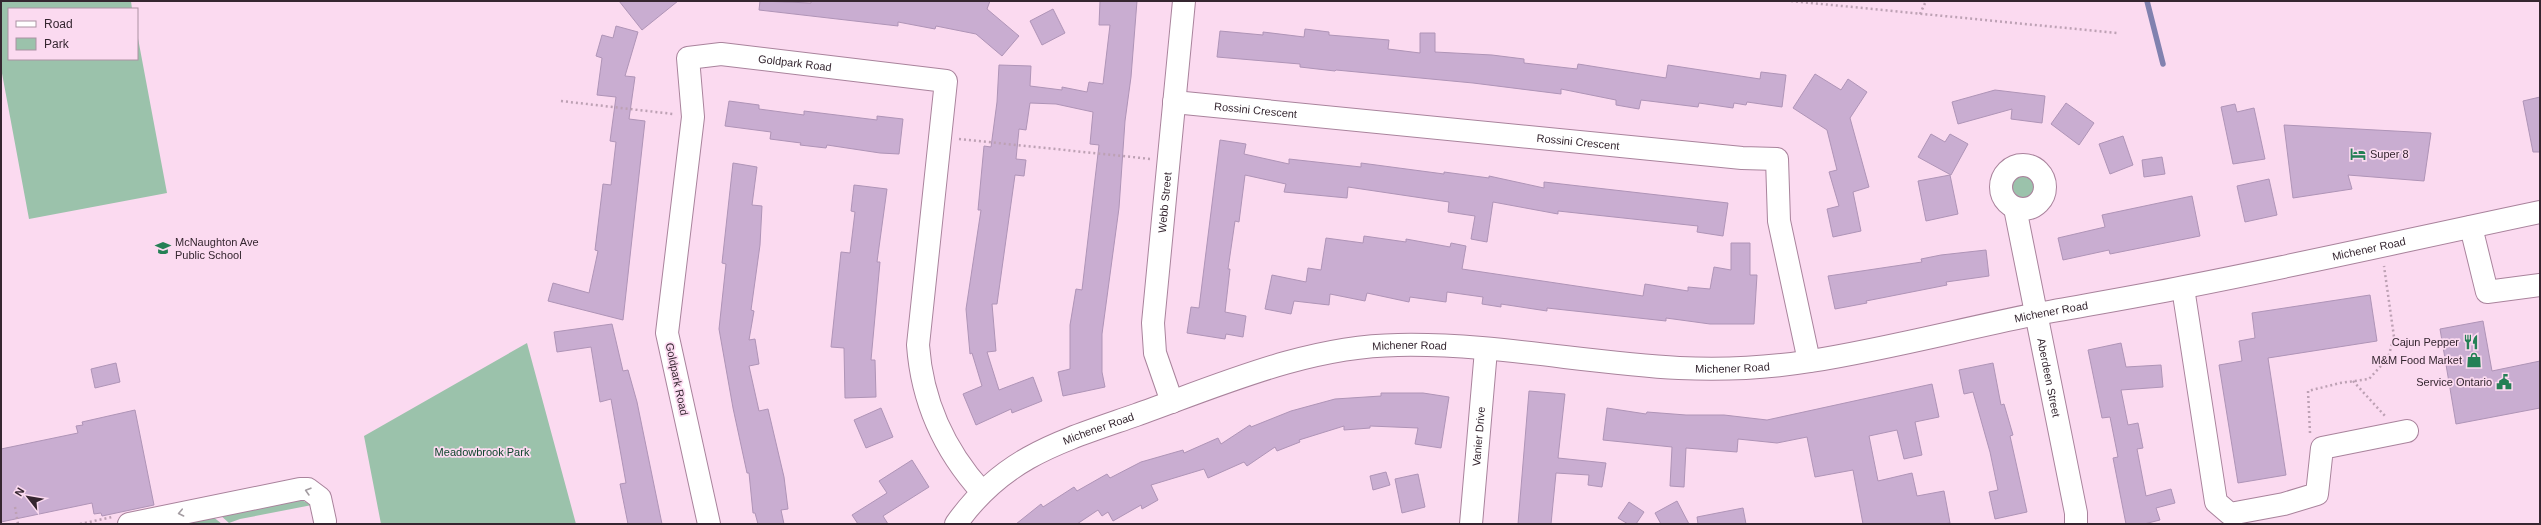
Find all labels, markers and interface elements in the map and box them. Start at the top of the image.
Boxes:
legend [8,8,138,60]
text: Road [44,17,73,31]
text: Park [44,37,70,51]
street label: Goldpark Road [757,52,832,73]
street label: Rossini Crescent [1214,100,1298,120]
street label: Rossini Crescent [1536,132,1620,152]
hotel icon: Super 8 [2349,145,2367,163]
place label: Super 8 [2370,148,2409,160]
street label: Webb Street [1156,172,1173,233]
street label: Michener Road [2331,235,2407,262]
place label: McNaughton Ave Public School [175,236,259,261]
school or university icon: McNaughton Ave Public School [154,239,172,257]
street label: Michener Road [2013,299,2089,325]
restaurant icon: Cajun Pepper [2462,333,2480,351]
place label: Cajun Pepper [2392,336,2459,348]
street label: Aberdeen Street [2035,337,2063,418]
street label: Michener Road [1372,339,1447,352]
street label: Goldpark Road [663,342,691,416]
shop icon: M&M Food Market [2465,351,2483,369]
place label: M&M Food Market [2372,354,2462,366]
street label: Michener Road [1695,360,1770,375]
public building icon: Service Ontario [2495,373,2513,391]
place label: Service Ontario [2416,376,2492,388]
street label: Vanier Drive [1470,406,1487,467]
street label: Michener Road [1061,410,1136,447]
park label: Meadowbrook Park [435,446,530,458]
north arrow [8,477,48,517]
text: N [12,485,27,498]
one-way arrow [305,487,312,496]
one-way arrow [178,509,184,517]

